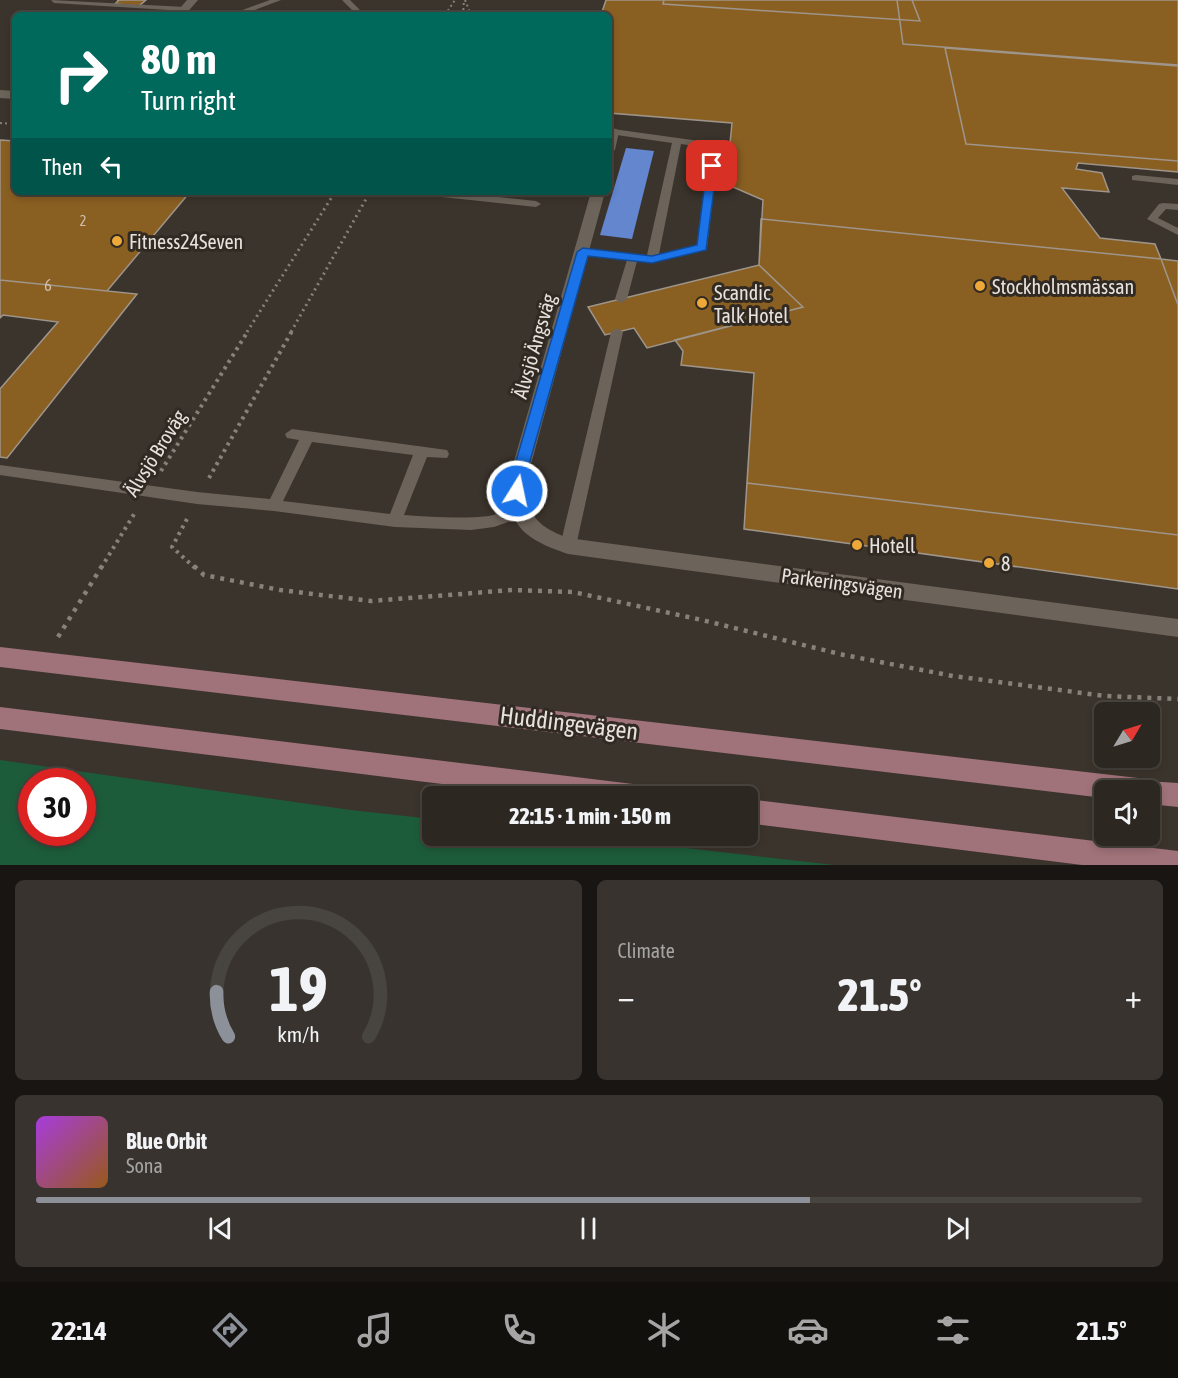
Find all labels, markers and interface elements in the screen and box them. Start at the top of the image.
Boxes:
text: 80 m [141,35,216,83]
icon: right [42,36,120,114]
text: Turn right [141,85,236,116]
pin [686,140,737,191]
icon: arrive [695,149,728,182]
icon: left [95,150,128,183]
text: Then [42,154,83,180]
house number: 2 [80,213,86,229]
place label: Fitness24Seven [129,230,243,253]
marker: Fitness24Seven [110,234,124,248]
place label: Stockholmsmässan [992,275,1134,298]
house number: 6 [44,276,52,294]
marker: Stockholmsmässan [973,279,987,293]
place label: Scandic Talk Hotel [714,281,789,327]
street label: Älvsjö Ängsväg [508,291,560,401]
marker: Scandic Talk Hotel [695,296,709,310]
street label: Älvsjö Broväg [119,405,191,500]
position arrow [485,459,549,523]
place label: Hotell [869,534,916,557]
marker: Hotell [850,538,864,552]
place label: 8 [1001,552,1010,575]
marker: 8 [982,556,996,570]
street label: Parkeringsvägen [780,563,904,603]
street label: Huddingevägen [498,701,640,745]
north arrow [1094,702,1160,768]
map controls [1094,702,1160,846]
speed limit sign: 30 [18,768,96,846]
button: sound [1094,780,1160,846]
text: 22:15 · 1 min · 150 m [509,803,671,829]
text: Climate [618,939,675,962]
text: 19 [269,953,328,1024]
text: 21.5° [838,969,922,1021]
text: − [618,977,635,1015]
text: + [1125,977,1142,1015]
text: km/h [277,1022,320,1047]
text: Blue Orbit [126,1128,207,1154]
text: Sona [126,1154,163,1177]
icon: previous [204,1212,237,1245]
icon: pause [572,1212,605,1245]
icon: next [941,1212,974,1245]
icon: directions [209,1309,251,1351]
icon: music [354,1309,396,1351]
icon: phone [498,1309,540,1351]
icon: climate [643,1309,685,1351]
icon: car [787,1309,829,1351]
icon: filters [932,1309,974,1351]
text: 22:14 [51,1315,107,1346]
text: 21.5° [1076,1315,1127,1346]

